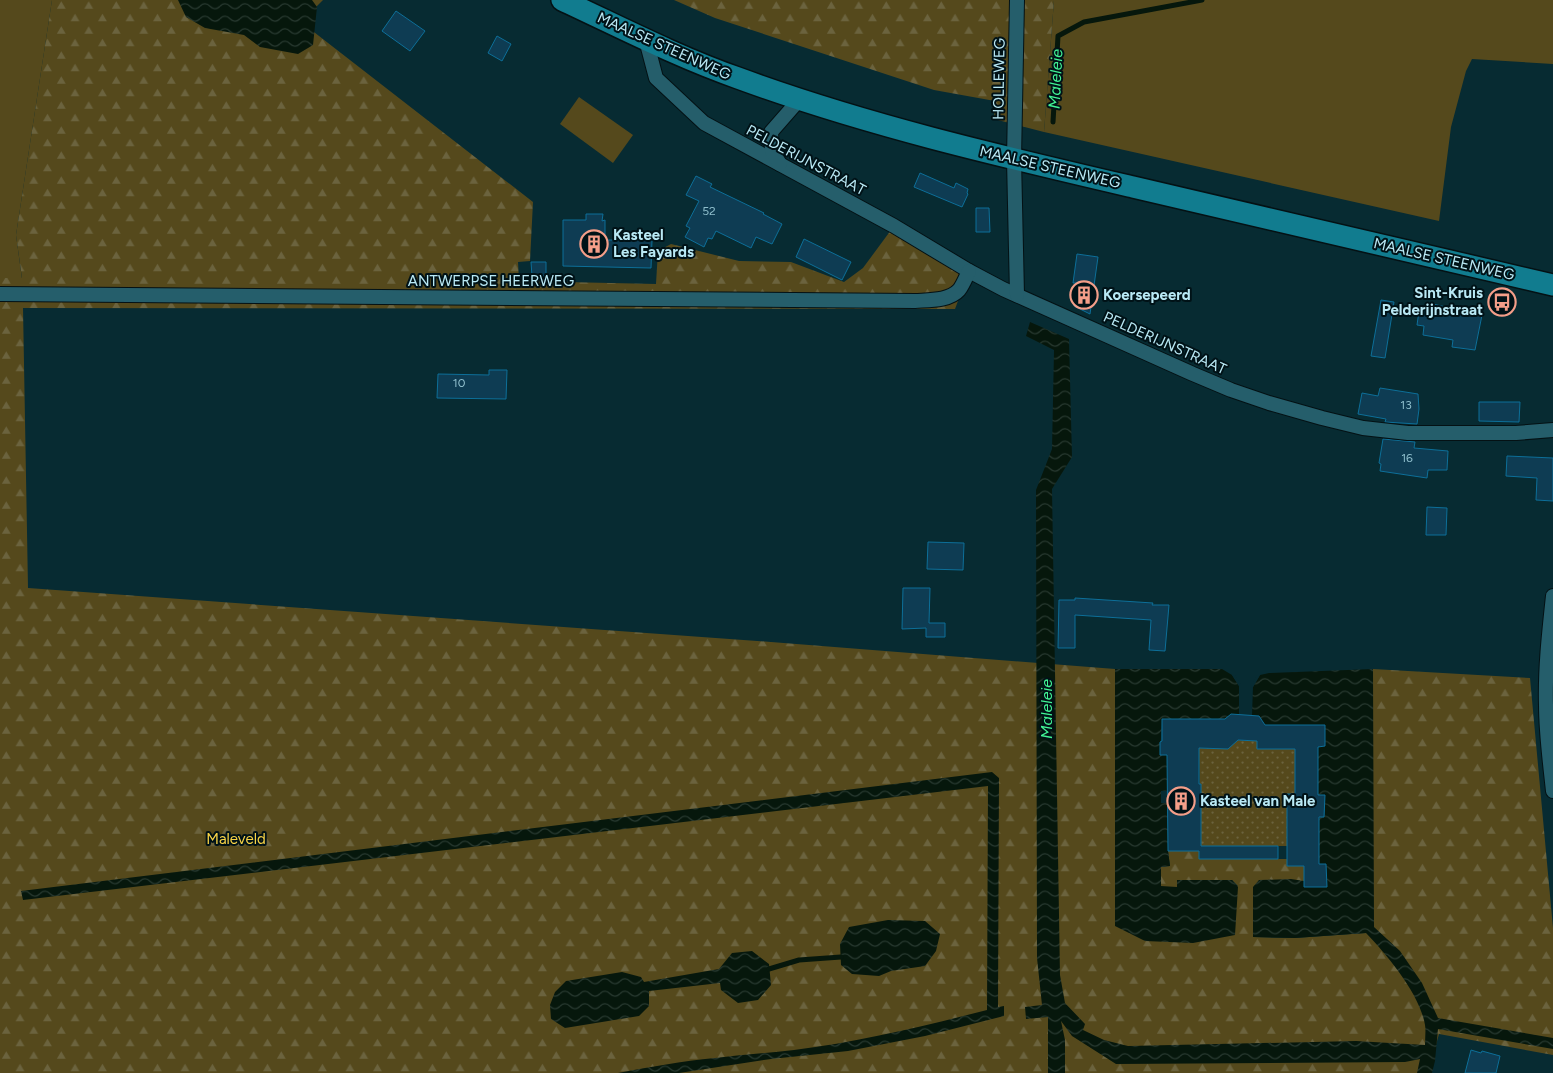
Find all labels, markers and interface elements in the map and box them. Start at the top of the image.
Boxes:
street label: MAALSE STEENWEG [594,8,734,84]
street label: HOLLEWEG [989,38,1009,120]
water label: Maleleie [1044,48,1067,109]
street label: PELDERIJNSTRAAT [743,121,869,199]
street label: MAALSE STEENWEG [978,142,1122,192]
house number: 52 [702,204,716,218]
place label: Kasteel Les Fayards [613,226,694,261]
building icon: Kasteel Les Fayards [579,229,609,259]
street label: MAALSE STEENWEG [1372,234,1516,284]
street label: ANTWERPSE HEERWEG [408,272,574,290]
building icon: Koersepeerd [1069,280,1099,310]
place label: Sint-Kruis Pelderijnstraat [1382,284,1483,319]
place label: Koersepeerd [1103,286,1191,304]
bus stop icon: Sint-Kruis Pelderijnstraat [1487,287,1517,317]
street label: PELDERIJNSTRAAT [1101,308,1230,378]
house number: 10 [453,376,466,390]
house number: 13 [1400,398,1412,412]
house number: 16 [1401,451,1413,465]
water label: Maleleie [1037,679,1056,739]
building icon: Kasteel van Male [1166,786,1196,816]
place label: Kasteel van Male [1200,792,1316,810]
park label: Maleveld [206,830,266,848]

